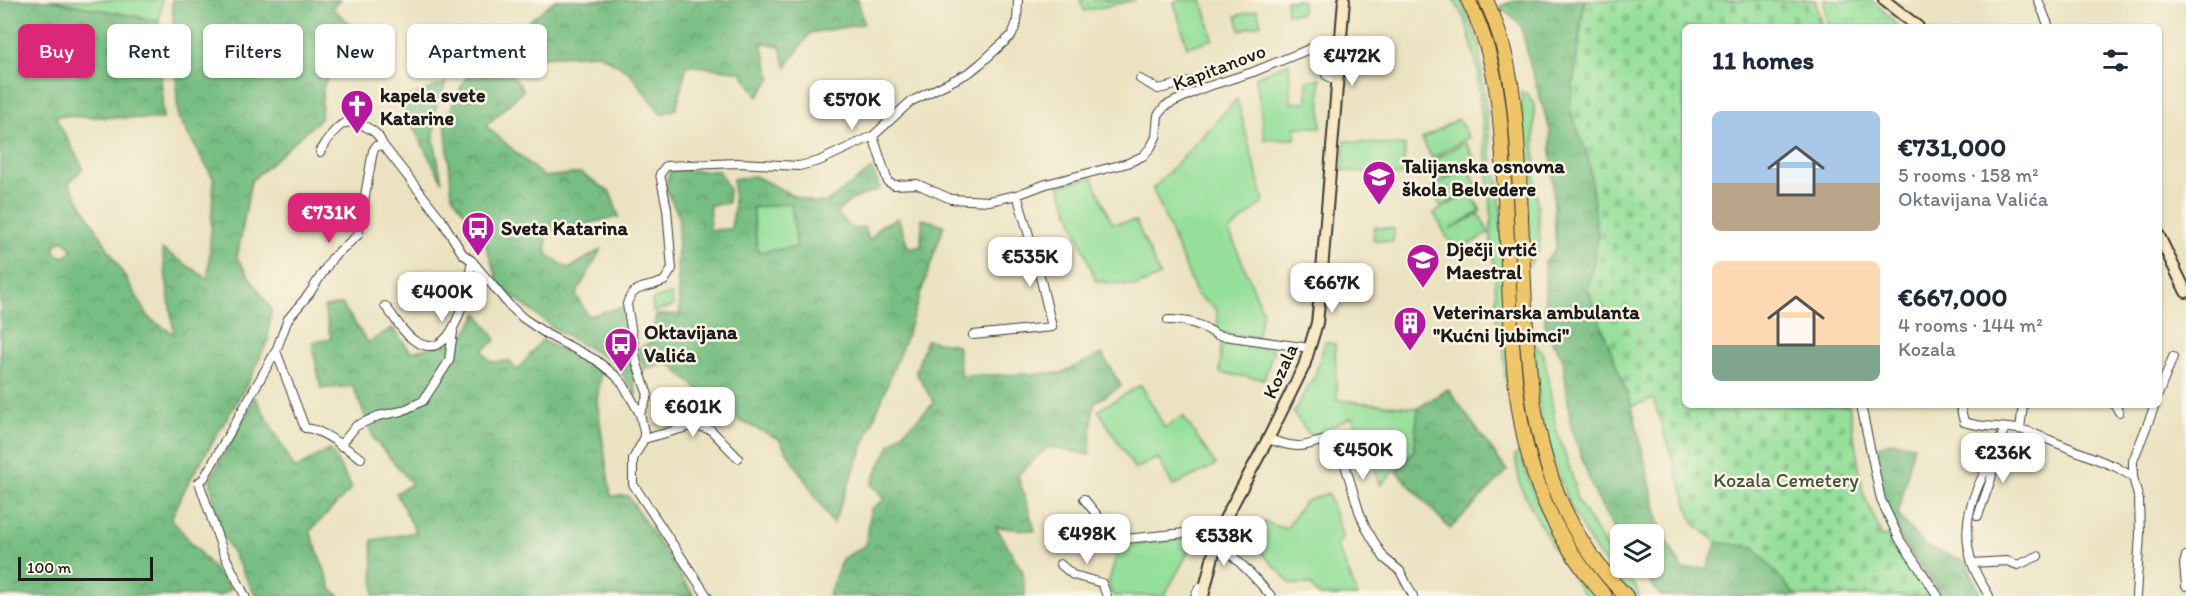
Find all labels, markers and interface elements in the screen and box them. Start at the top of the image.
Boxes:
chip: Buy [18,24,95,78]
chip: Rent [107,24,191,78]
chip: Filters [203,24,303,78]
chip: New [315,24,395,78]
chip: Apartment [407,24,547,78]
pin: €472K [1310,36,1394,87]
street label: Kapitanovo [1169,38,1269,96]
text: €472K [1324,43,1380,67]
text: 11 homes [1712,44,1814,76]
icon: filters [2099,44,2132,77]
pin: €570K [810,80,894,131]
place label: kapela svete Katarine [380,83,486,130]
text: €570K [824,87,880,111]
church icon: kapela svete Katarine [339,88,375,135]
text: €731,000 [1898,131,2006,163]
icon: home [1760,135,1832,207]
place label: Talijanska osnovna škola Belvedere [1401,154,1565,201]
school or university icon: Talijanska osnovna škola Belvedere [1361,159,1397,206]
text: 5 rooms · 158 m² [1898,163,2039,187]
text: Oktavijana Valića [1898,187,2048,211]
pin: €731K [287,193,371,244]
text: €731K [302,200,356,224]
bus stop icon: Sveta Katarina [460,210,496,257]
place label: Sveta Katarina [501,216,628,240]
pin: €535K [988,237,1072,288]
place label: Dječji vrtić Maestral [1446,237,1537,284]
school or university icon: Dječji vrtić Maestral [1405,242,1441,289]
text: €535K [1002,244,1058,268]
pin: €667K [1290,263,1374,314]
text: €667K [1304,270,1360,294]
pin: €400K [400,272,484,323]
text: €400K [412,279,472,303]
text: €667,000 [1898,281,2007,313]
icon: home [1760,285,1832,357]
place label: Veterinarska ambulanta "Kućni ljubimci" [1433,300,1640,348]
building icon: Veterinarska ambulanta "Kućni ljubimci" [1392,305,1428,352]
text: 4 rooms · 144 m² [1898,313,2043,337]
place label: Oktavijana Valića [644,320,738,367]
bus stop icon: Oktavijana Valića [603,326,639,373]
text: Kozala [1898,337,1956,361]
street label: Kozala [1257,339,1303,402]
pin: €601K [651,387,735,438]
text: €601K [665,394,721,418]
pin: €450K [1321,430,1405,481]
pin: €236K [1961,433,2045,484]
text: €450K [1333,437,1393,461]
text: €236K [1975,440,2031,464]
park label: Kozala Cemetery [1713,468,1859,492]
pin: €498K [1045,514,1129,565]
pin: €538K [1182,516,1266,567]
text: €498K [1058,521,1116,545]
text: €538K [1196,523,1252,547]
map controls [1610,524,1664,578]
button: layers [1610,524,1664,578]
scale bar [18,554,153,582]
text: 100 m [27,558,71,577]

